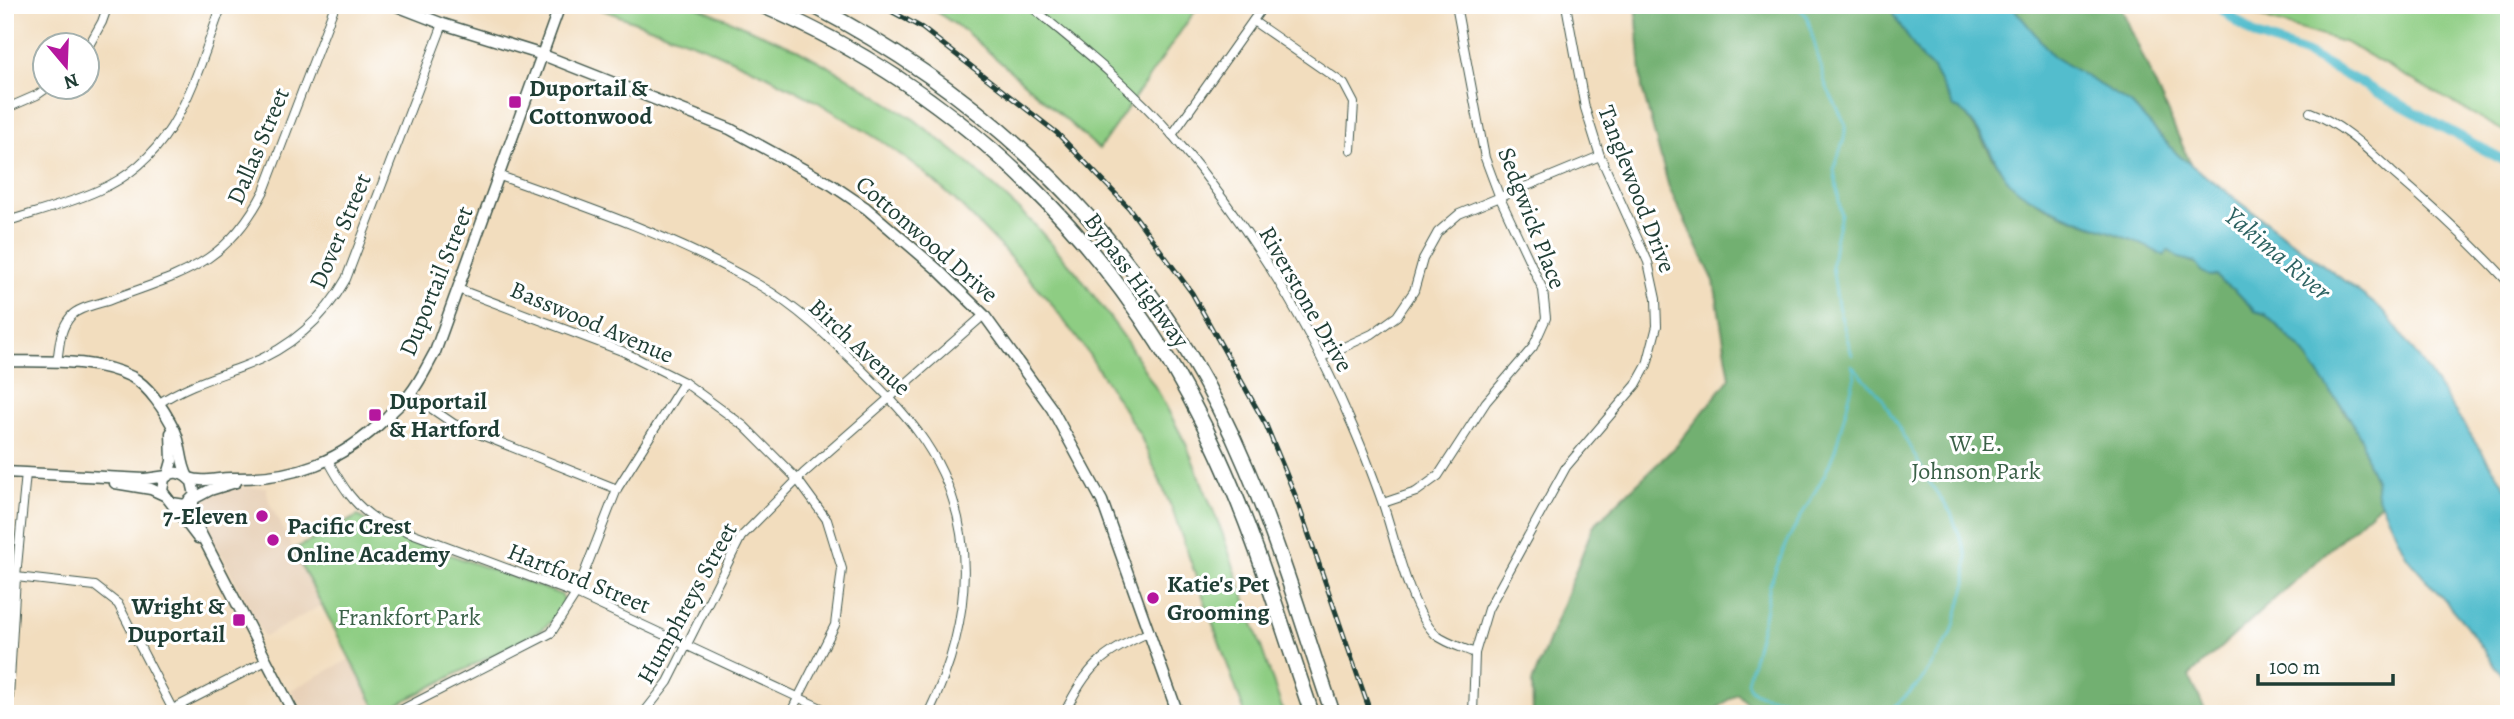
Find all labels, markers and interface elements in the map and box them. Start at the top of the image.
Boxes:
north arrow [32,32,102,102]
text: N [60,67,82,96]
place label: Duportail & Cottonwood [529,72,652,132]
street label: Dallas Street [219,82,297,209]
marker: Duportail & Cottonwood [507,94,523,110]
street label: Tanglewood Drive [1590,101,1684,277]
street label: Sedgwick Place [1490,143,1574,293]
street label: Dover Street [301,168,379,294]
street label: Cottonwood Drive [849,168,1005,310]
water label: Yakima River [2217,199,2339,309]
street label: Duportail Street [391,201,481,361]
street label: Bypass Highway [1077,206,1197,354]
street label: Riverstone Drive [1251,220,1361,378]
street label: Basswood Avenue [505,273,679,371]
street label: Birch Avenue [802,291,918,403]
place label: Duportail & Hartford [389,385,500,445]
marker: Duportail & Hartford [367,407,383,423]
park label: W. E. Johnson Park [1911,427,2041,487]
place label: 7-Eleven [163,500,249,532]
marker: 7-Eleven [254,508,270,524]
place label: Pacific Crest Online Academy [287,510,451,570]
street label: Humphreys Street [629,516,745,690]
marker: Pacific Crest Online Academy [265,532,281,548]
street label: Hartford Street [503,535,655,621]
place label: Katie's Pet Grooming [1167,568,1270,628]
place label: Wright & Duportail [127,590,226,650]
marker: Katie's Pet Grooming [1145,590,1161,606]
park label: Frankfort Park [337,601,481,633]
marker: Wright & Duportail [231,612,247,628]
scale bar [2258,642,2393,686]
text: 100 m [2269,653,2320,681]

